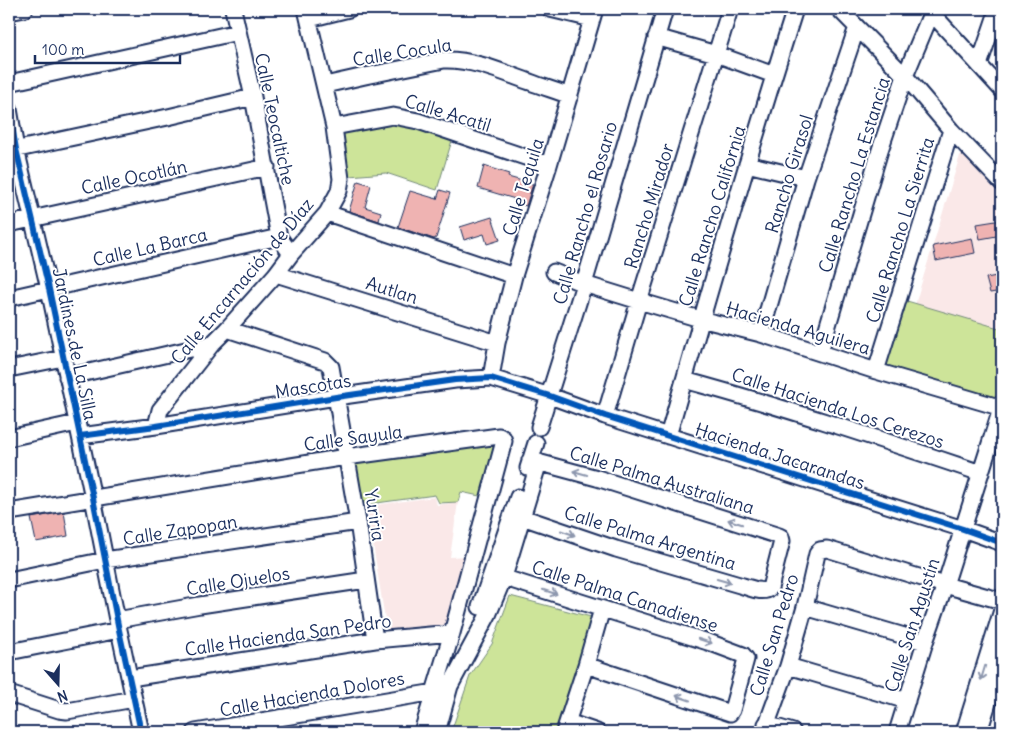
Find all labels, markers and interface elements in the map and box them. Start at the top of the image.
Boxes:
scale bar [35,32,180,64]
street label: Calle Cocula [351,33,453,71]
text: 100 m [42,40,84,59]
street label: Calle Teocaltiche [250,51,300,187]
street label: Calle Rancho La Estancia [813,74,895,276]
street label: Calle Acatil [402,89,494,137]
street label: Rancho Girasol [760,112,818,236]
street label: Calle Rancho el Rosario [548,119,622,307]
street label: Calle Rancho California [674,123,750,309]
street label: Calle Rancho La Sierrita [861,134,939,326]
street label: Calle Tequila [497,135,549,239]
street label: Rancho Mirador [619,140,679,272]
street label: Calle Ocotlán [79,155,189,199]
street label: Calle Encarnación de Díaz [166,193,319,369]
street label: Calle La Barca [91,223,209,271]
street label: Jardines de La Silla [48,266,102,422]
street label: Autlan [363,271,421,309]
street label: Hacienda Aguilera [723,296,873,360]
street label: Calle Hacienda Los Cerezos [729,363,947,453]
street label: Mascotas [273,369,353,403]
street label: Hacienda Jacarandas [692,418,868,494]
street label: Calle Sayula [302,420,404,456]
street label: Calle Palma Australiana [567,441,757,519]
one-way arrow [573,468,589,477]
street label: Yuriria [360,487,390,543]
street label: Calle Palma Argentina [561,501,739,575]
street label: Calle Zapopan [121,510,239,550]
one-way arrow [728,516,744,526]
one-way arrow [560,529,576,538]
street label: Calle Palma Canadiense [529,555,721,637]
street label: Calle San Agustín [879,555,945,695]
street label: Calle Ojuelos [185,561,291,601]
street label: Calle San Pedro [744,571,804,699]
one-way arrow [715,576,731,586]
one-way arrow [542,588,558,597]
street label: Calle Hacienda San Pedro [183,609,393,661]
one-way arrow [697,637,713,647]
north arrow [32,658,82,708]
one-way arrow [977,665,987,681]
street label: Calle Hacienda Dolores [218,666,406,722]
text: N [55,686,70,706]
one-way arrow [676,693,692,702]

